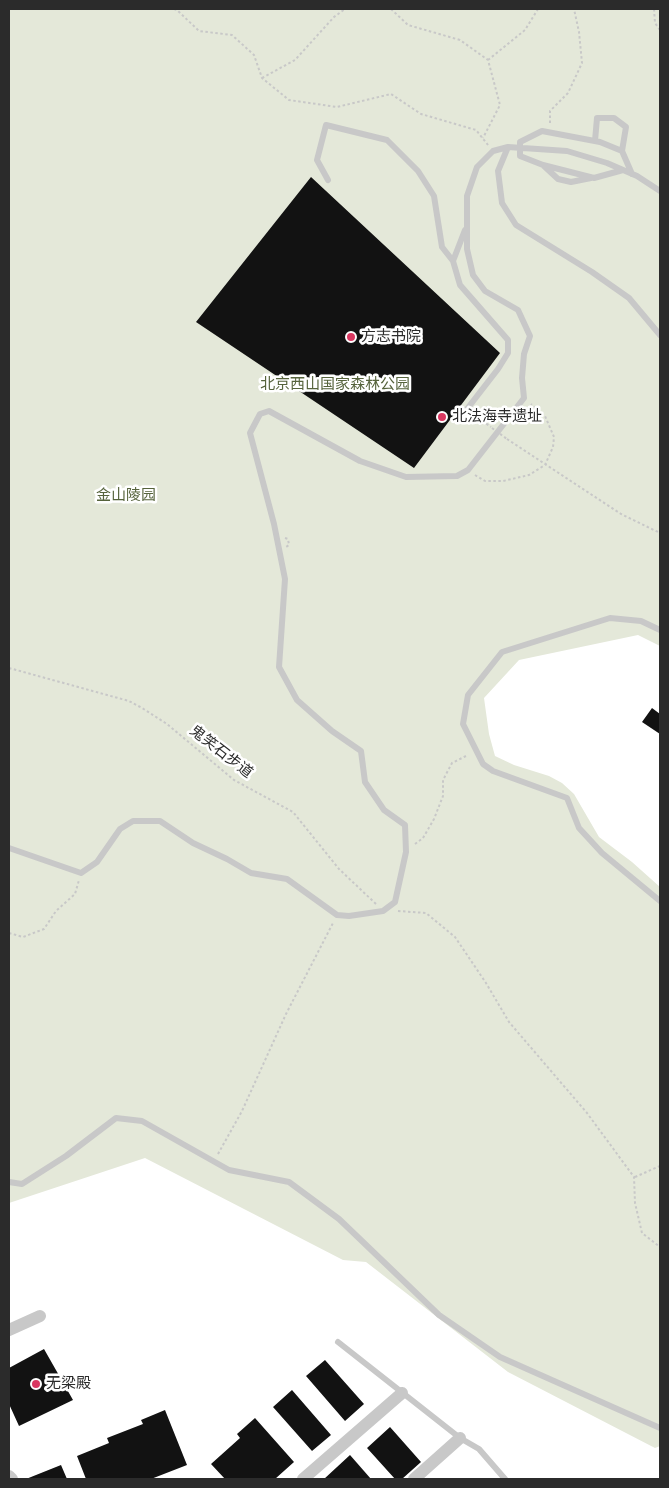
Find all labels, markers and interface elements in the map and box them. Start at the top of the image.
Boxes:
place label: 方志书院 [361,328,421,346]
marker: 方志书院 [345,331,357,343]
park label: 北京西山国家森林公园 [260,376,410,394]
place label: 北法海寺遗址 [452,408,542,426]
marker: 北法海寺遗址 [436,411,448,423]
park label: 金山陵园 [96,487,156,505]
street label: 鬼笑石步道 [186,722,256,782]
place label: 无梁殿 [46,1375,91,1393]
marker: 无梁殿 [30,1378,42,1390]

